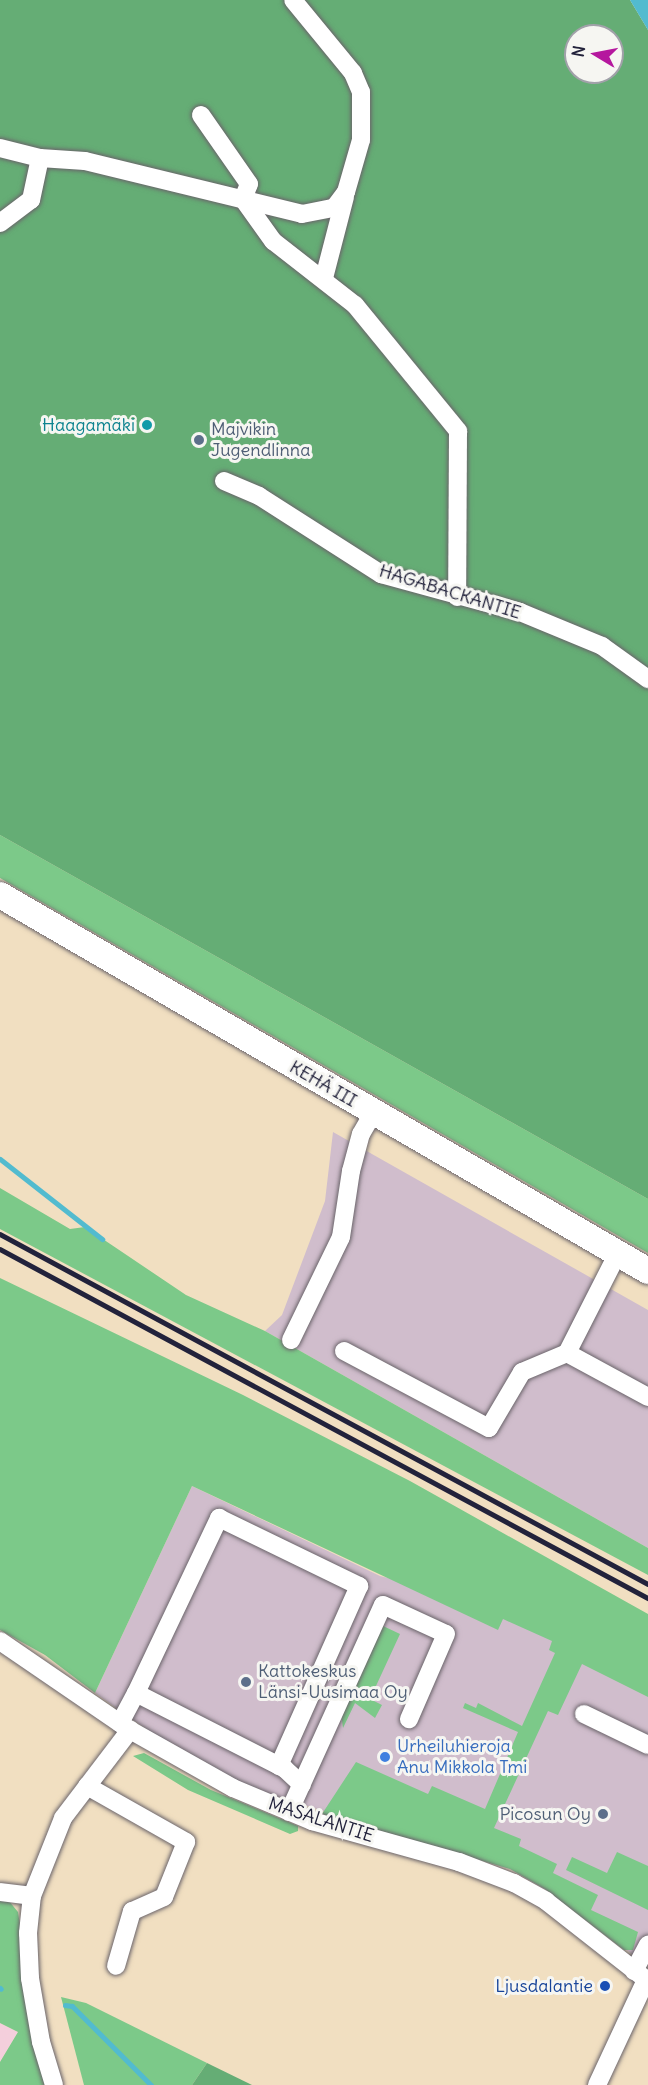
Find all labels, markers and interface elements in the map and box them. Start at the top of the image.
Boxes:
north arrow [564,24,624,84]
text: N [567,44,589,58]
place label: Haagamäki [42,414,135,436]
marker: Haagamäki [140,418,154,432]
place label: Majvikin Jugendlinna [211,419,311,462]
marker: Majvikin Jugendlinna [192,433,206,447]
street label: HAGABACKANTIE [376,560,524,624]
street label: KEHÄ III [286,1056,360,1112]
place label: Kattokeskus Länsi-Uusimaa Oy [258,1661,408,1704]
marker: Kattokeskus Länsi-Uusimaa Oy [239,1675,253,1689]
place label: Urheiluhieroja Anu Mikkola Tmi [397,1736,527,1778]
marker: Urheiluhieroja Anu Mikkola Tmi [378,1750,392,1764]
street label: MASALANTIE [266,1793,376,1847]
place label: Picosun Oy [499,1803,591,1825]
marker: Picosun Oy [596,1807,610,1821]
place label: Ljusdalantie [495,1975,593,1997]
marker: Ljusdalantie [598,1979,612,1993]

